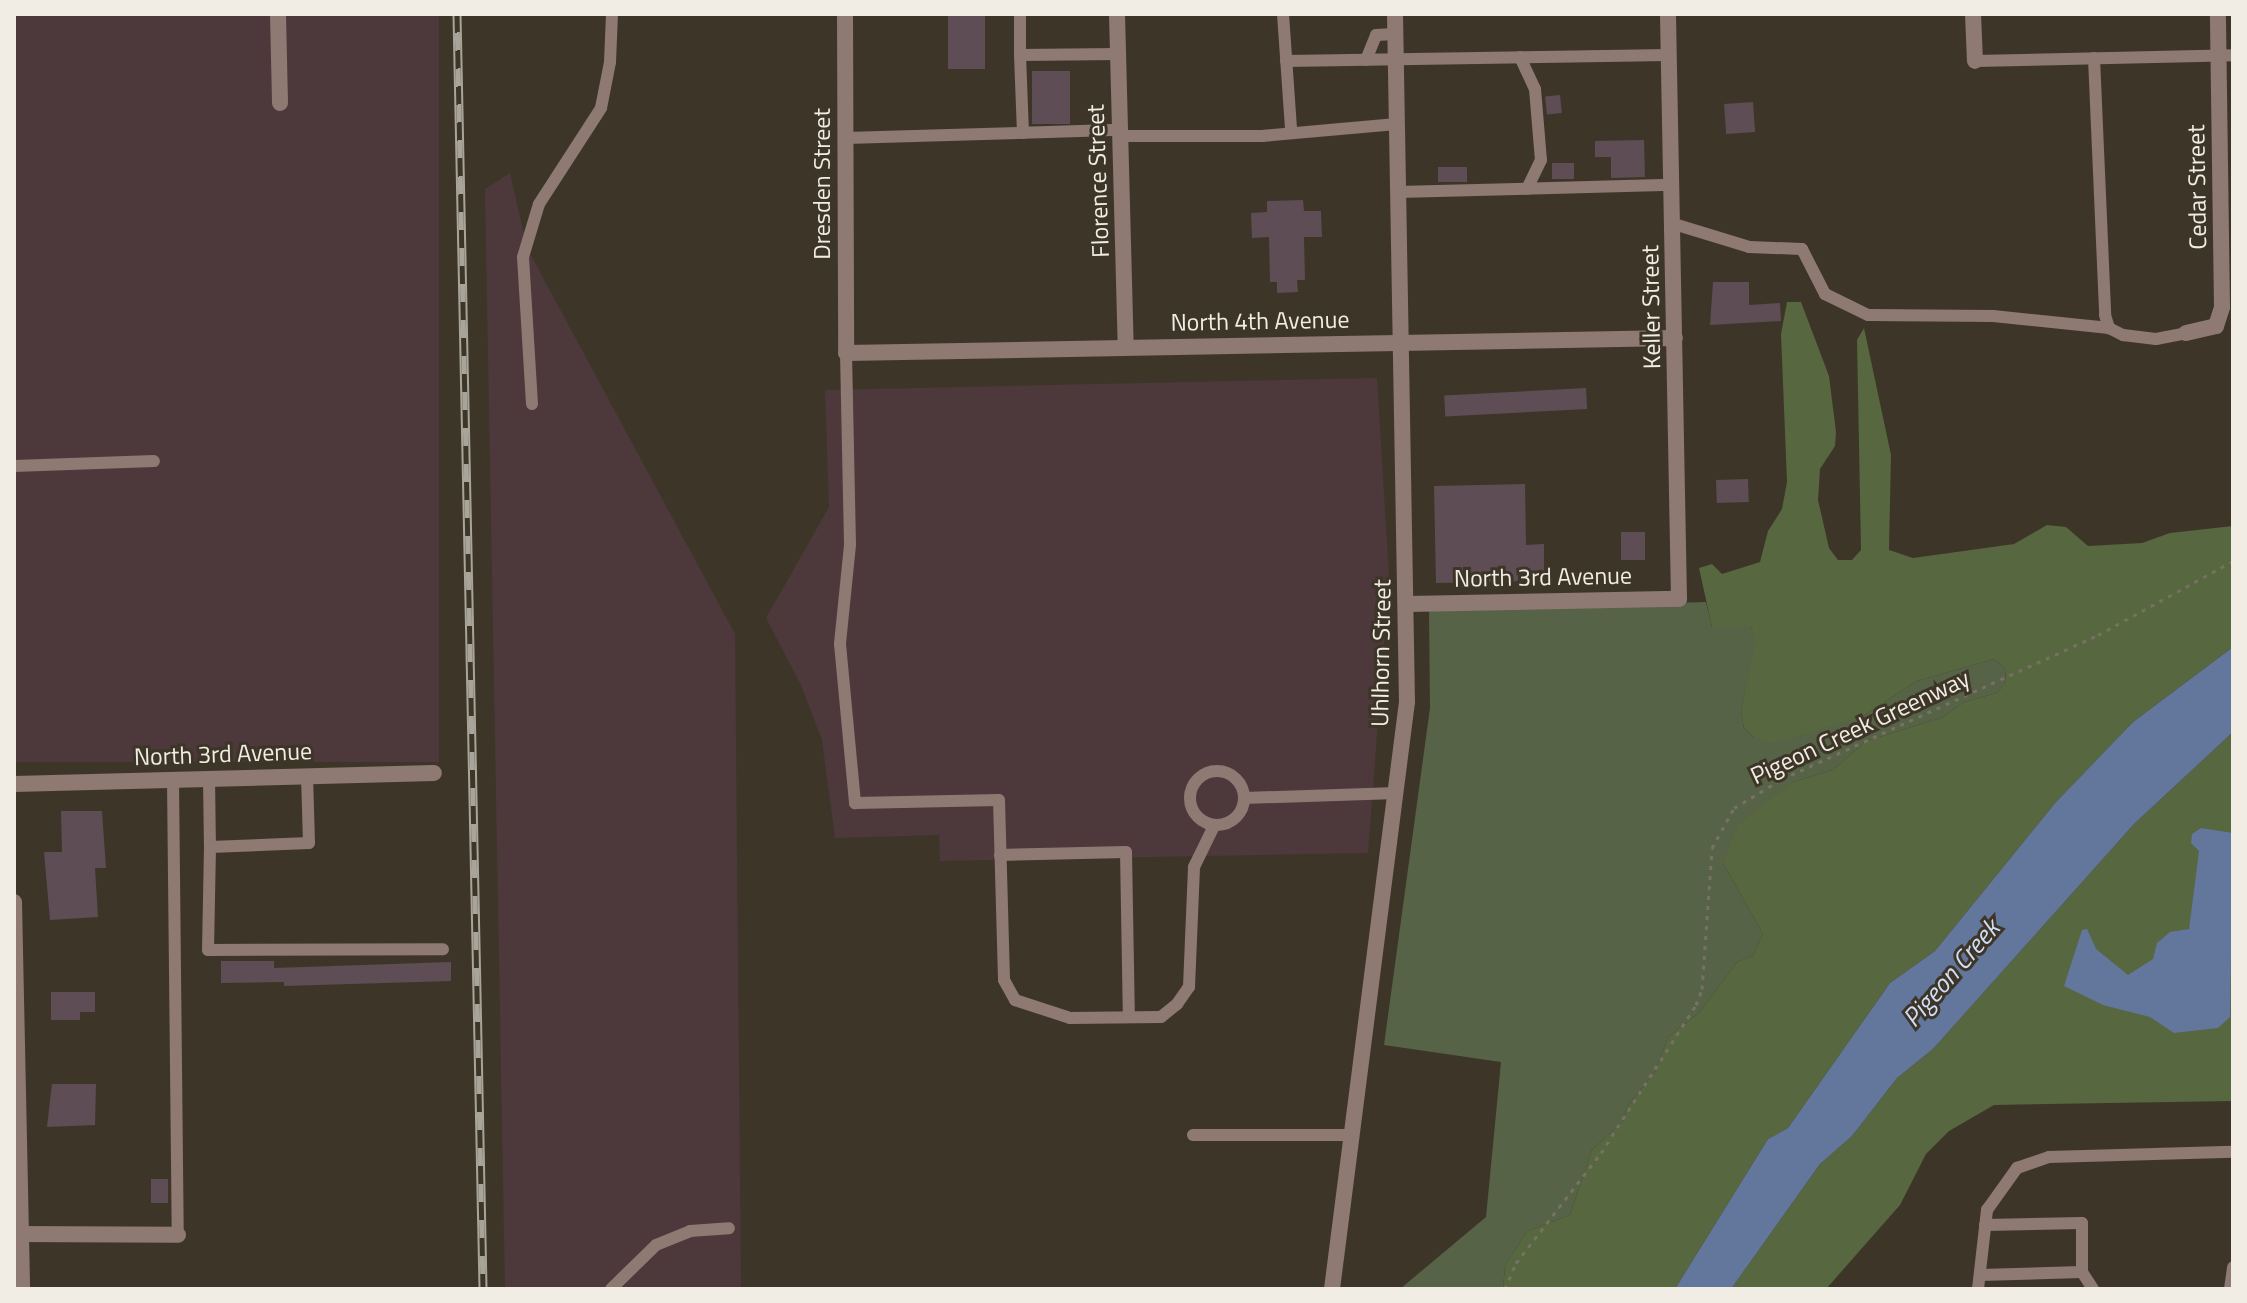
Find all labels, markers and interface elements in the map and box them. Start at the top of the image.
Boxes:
street label: Florence Street [1081,104,1115,258]
street label: Dresden Street [808,108,836,260]
street label: Cedar Street [2182,124,2212,250]
street label: Keller Street [1636,245,1666,369]
street label: North 4th Avenue [1170,305,1350,337]
street label: North 3rd Avenue [1454,561,1632,593]
street label: Uhlhorn Street [1365,579,1397,727]
street label: Pigeon Creek Greenway [1746,664,1974,790]
street label: North 3rd Avenue [133,737,313,771]
water label: Pigeon Creek [1896,913,2006,1033]

